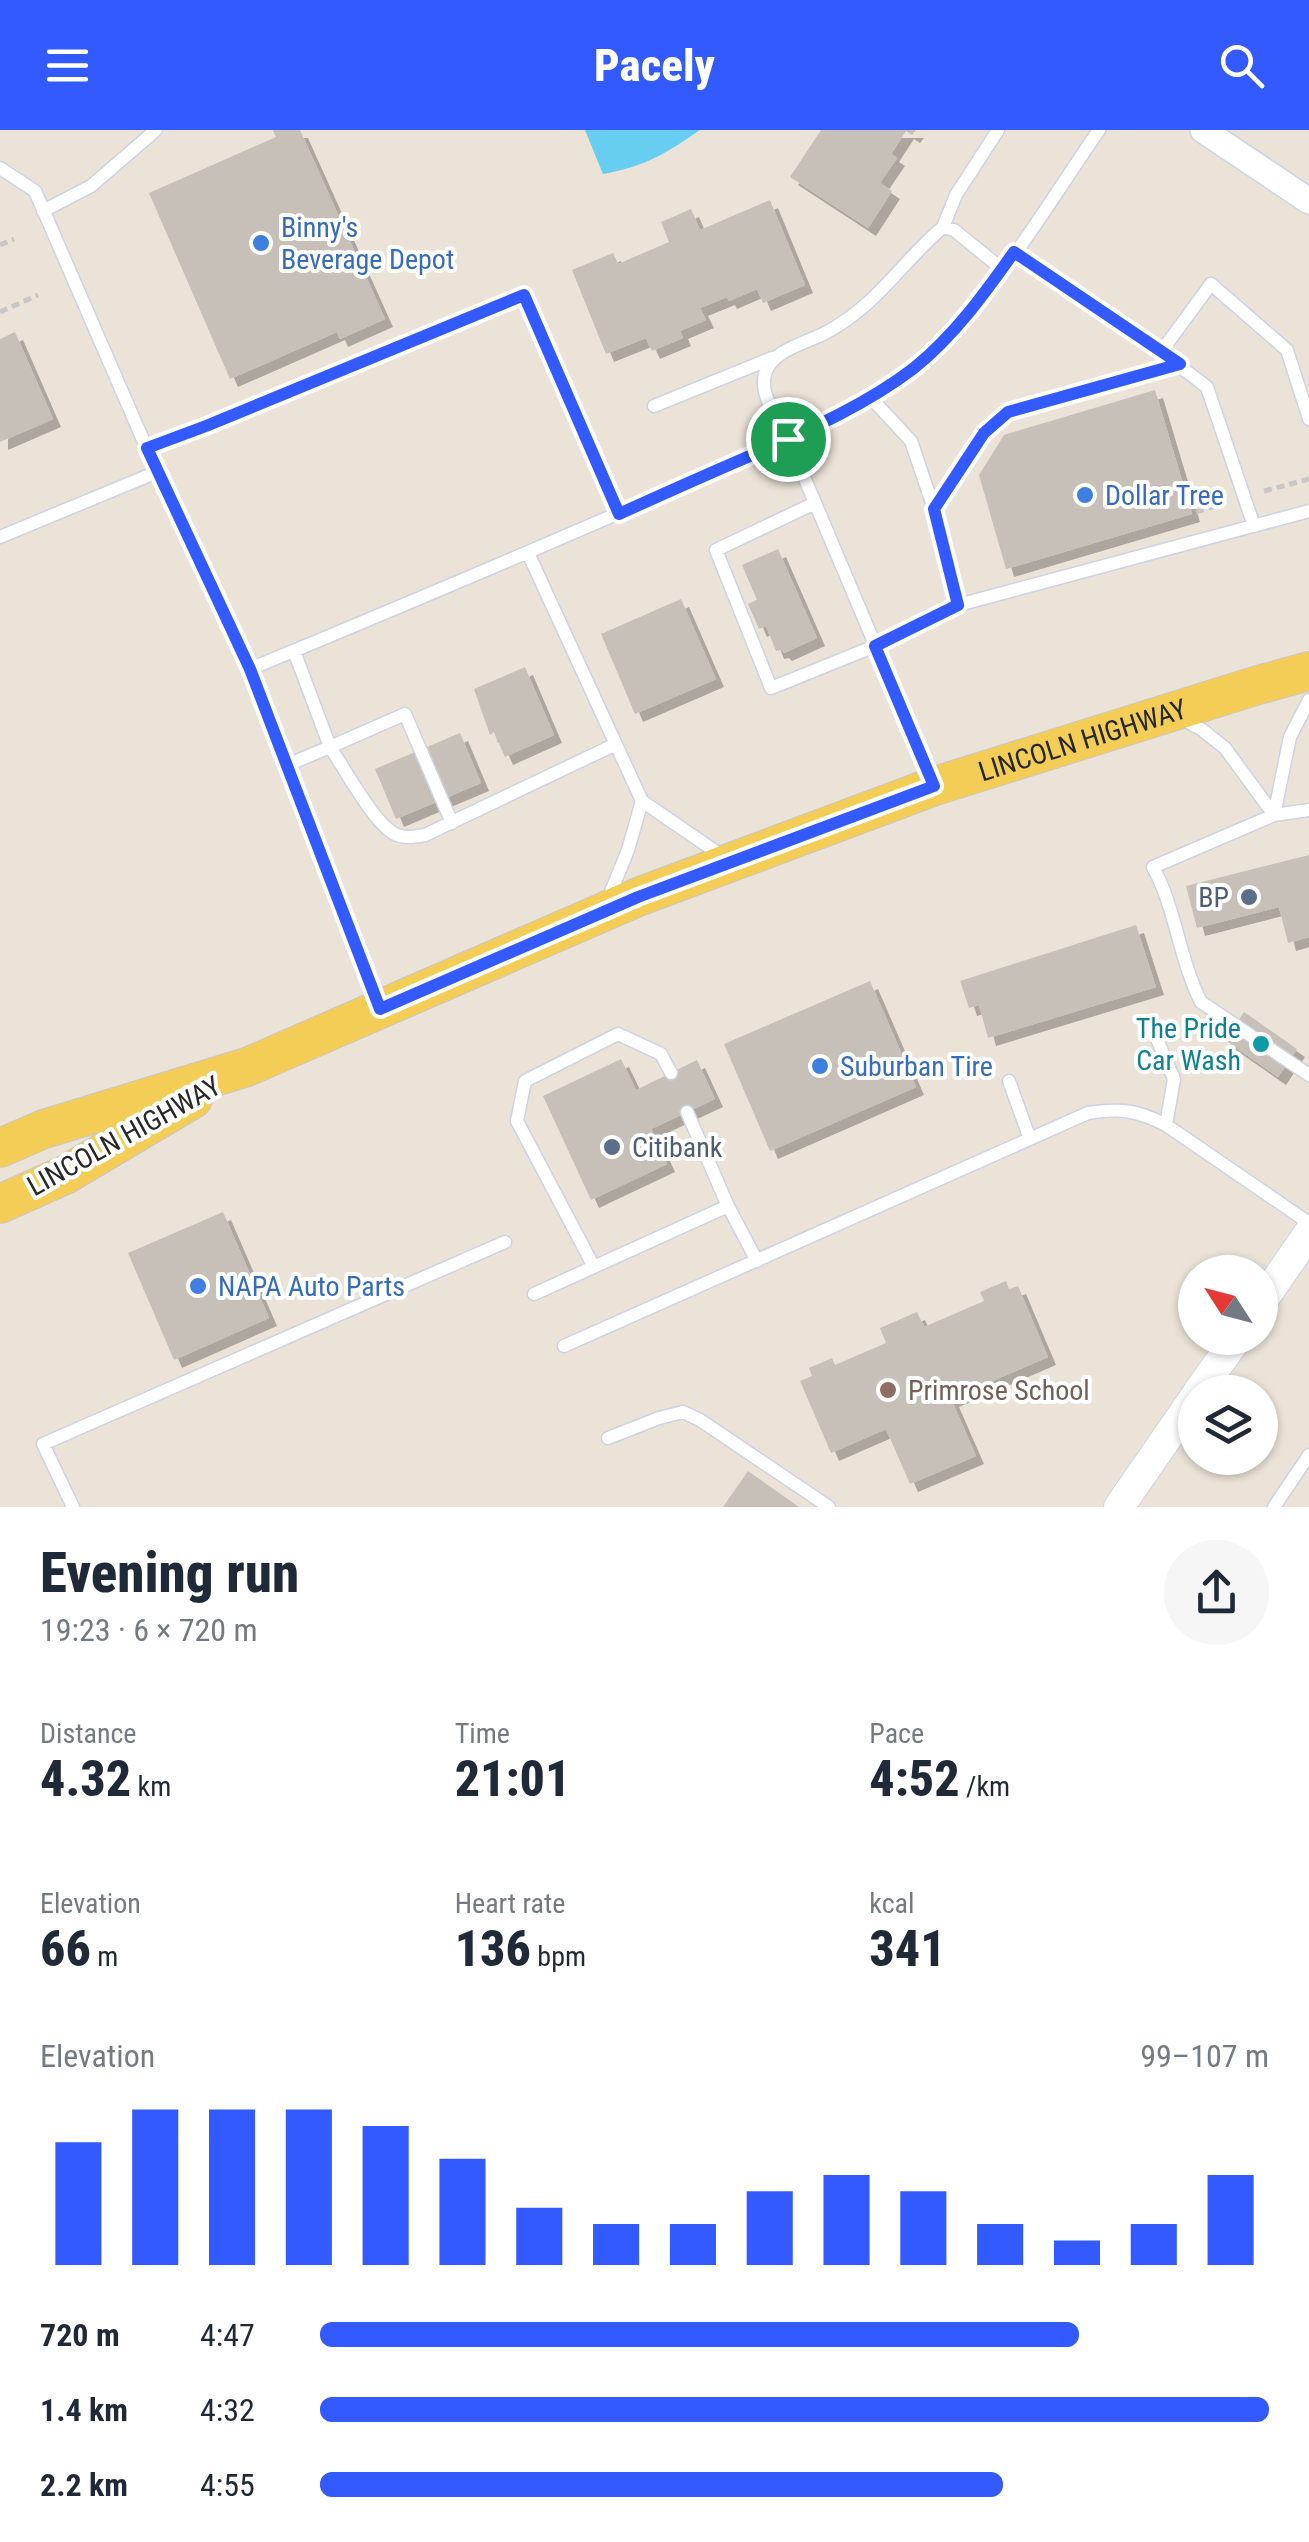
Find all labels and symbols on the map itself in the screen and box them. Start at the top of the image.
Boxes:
place label: Binny's Beverage Depot [281,211,454,276]
marker: Binny's Beverage Depot [250,232,272,254]
pin [746,397,831,482]
place label: Dollar Tree [1105,479,1224,512]
marker: Dollar Tree [1074,484,1096,506]
street label: LINCOLN HIGHWAY [974,692,1191,788]
place label: BP [1198,881,1229,914]
marker: BP [1238,886,1260,908]
place label: The Pride Car Wash [1136,1012,1241,1077]
marker: The Pride Car Wash [1250,1033,1272,1055]
place label: Suburban Tire [840,1050,993,1083]
marker: Suburban Tire [809,1055,831,1077]
street label: LINCOLN HIGHWAY [22,1069,227,1203]
place label: Citibank [632,1131,723,1164]
marker: Citibank [601,1136,623,1158]
north arrow [1178,1255,1278,1355]
place label: NAPA Auto Parts [218,1270,405,1303]
marker: NAPA Auto Parts [187,1275,209,1297]
place label: Primrose School [908,1374,1090,1407]
marker: Primrose School [877,1379,899,1401]

